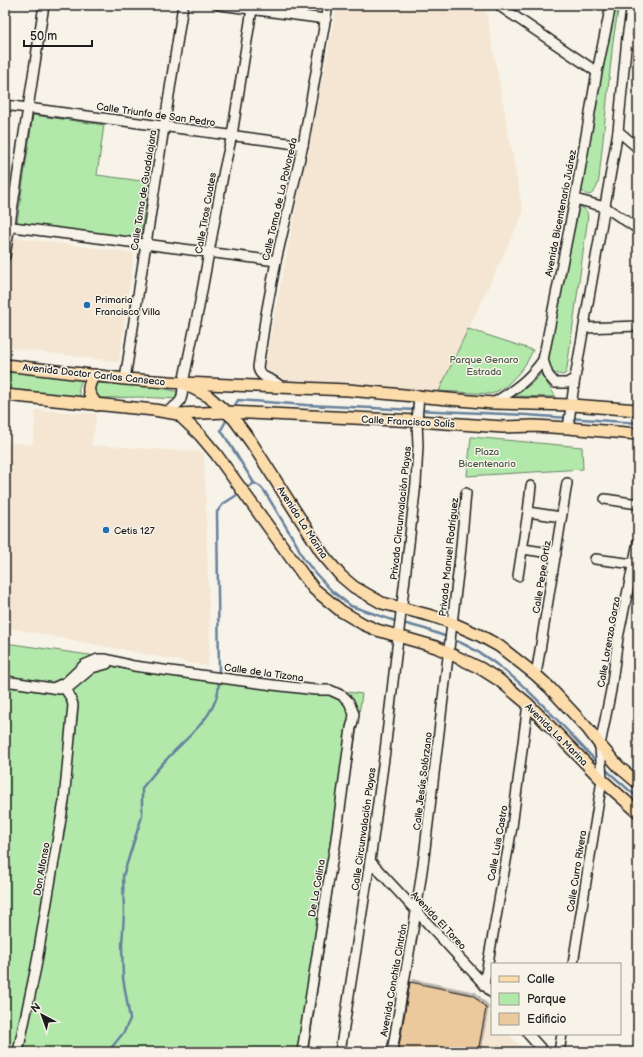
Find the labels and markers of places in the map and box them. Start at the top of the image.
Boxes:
place label: Primaria Francisco Villa [95,294,161,318]
marker: Primaria Francisco Villa [82,300,92,310]
marker: Cetis 127 [101,525,111,535]
place label: Cetis 127 [114,525,155,537]

